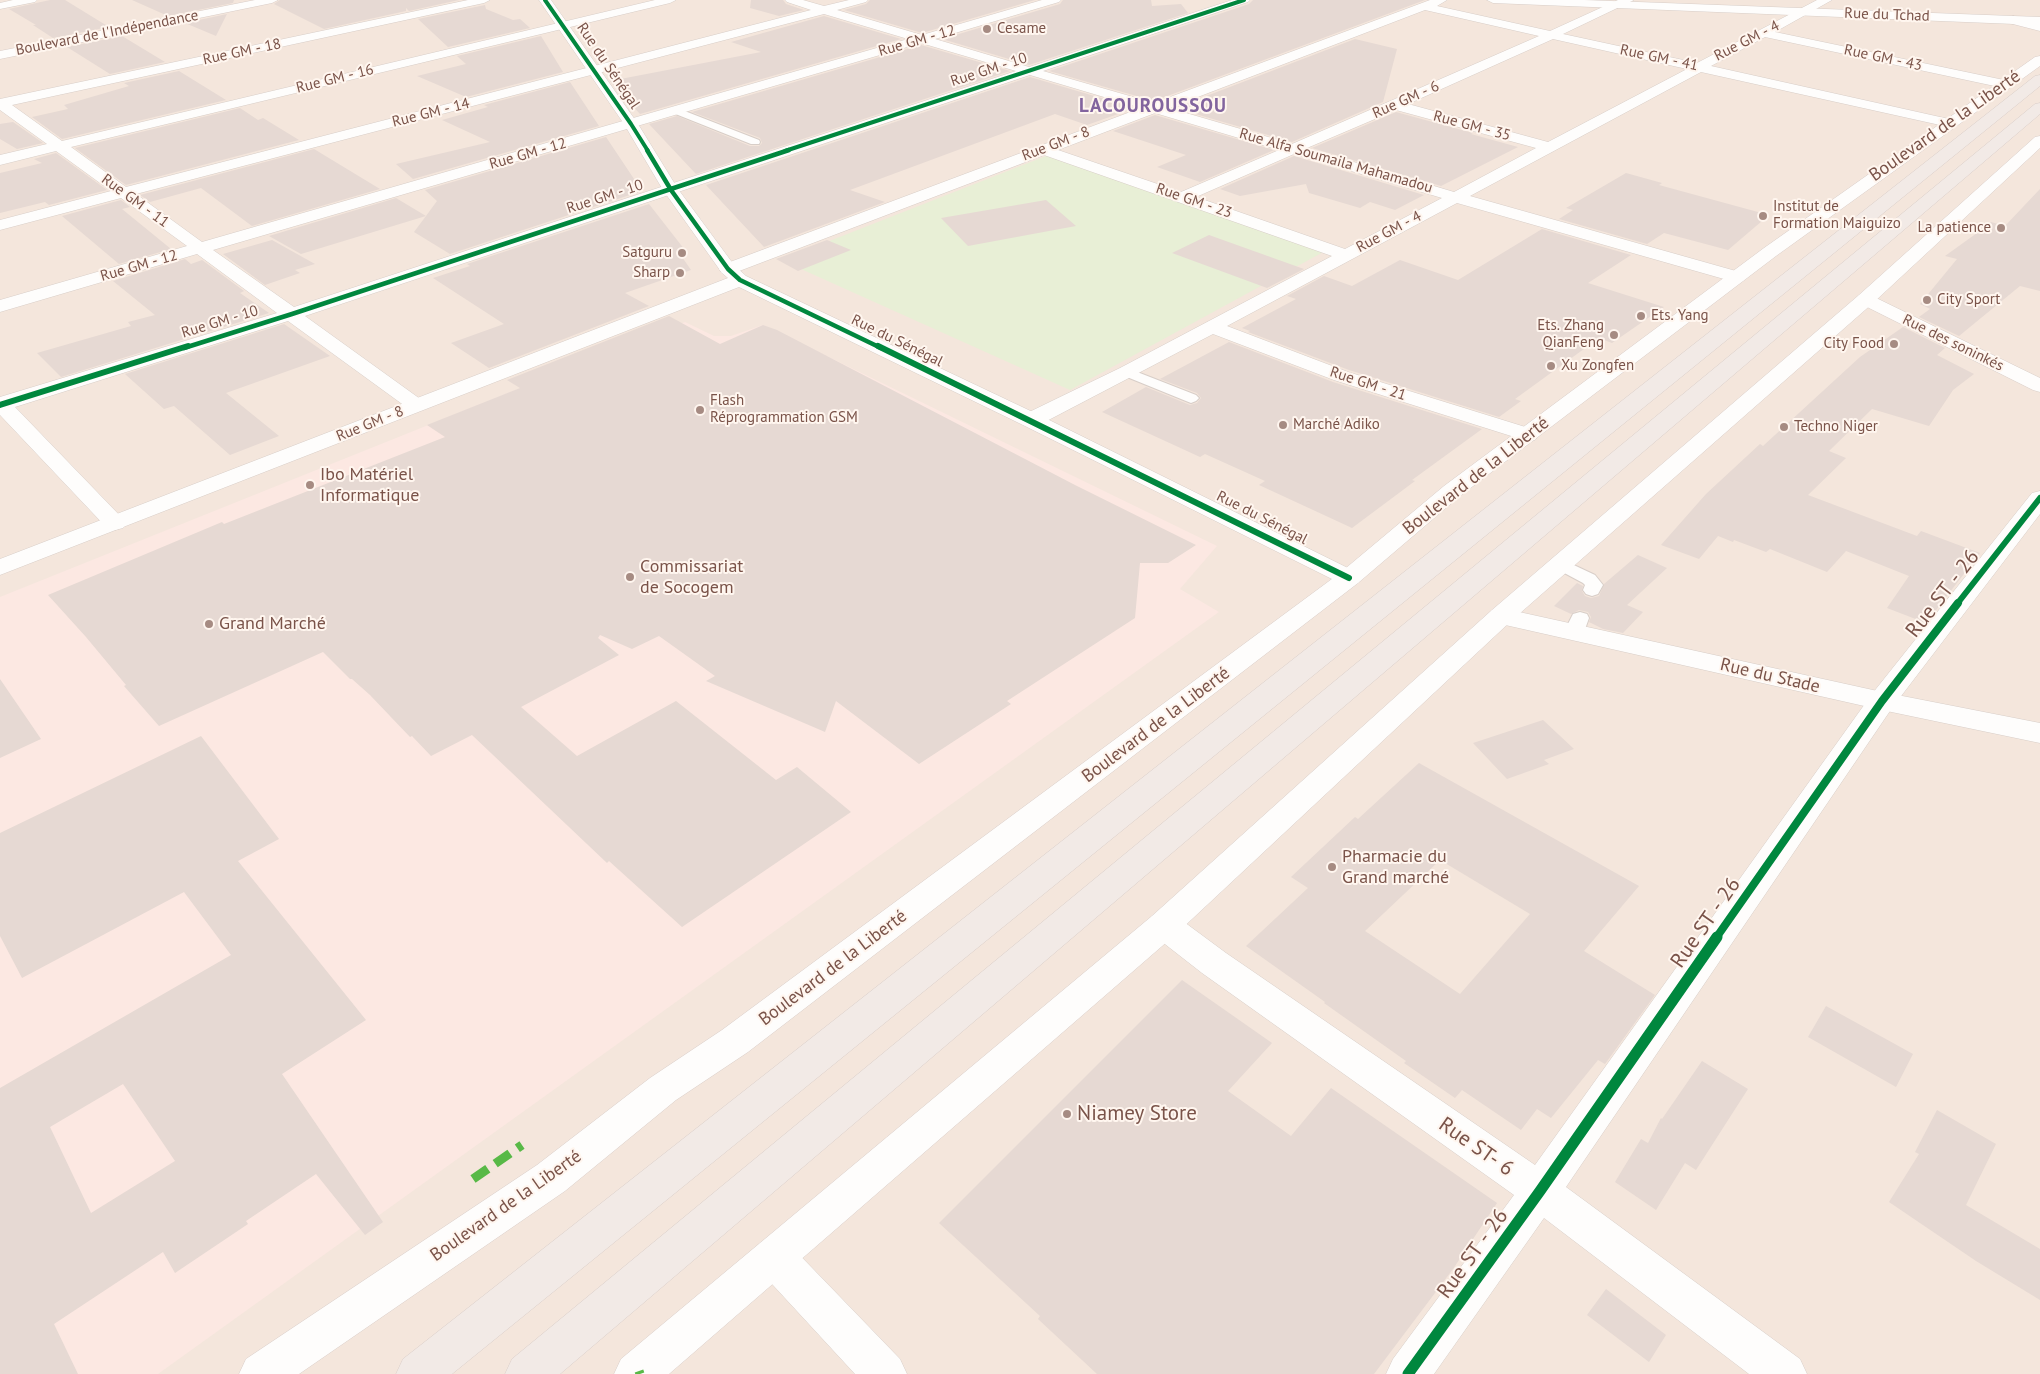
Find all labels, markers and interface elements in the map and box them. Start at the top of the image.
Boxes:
street label: Rue du Tchad [1844,5,1930,25]
street label: Boulevard de l'Indépendance [14,6,200,60]
street label: Rue GM - 4 [1711,17,1783,65]
street label: Rue du Sénégal [573,20,643,112]
place label: Cesame [997,20,1046,38]
street label: Rue GM - 12 [876,21,958,61]
marker: Cesame [981,23,993,35]
street label: Rue GM - 18 [201,35,283,69]
street label: Rue GM - 41 [1618,41,1700,75]
street label: Rue GM - 43 [1842,41,1924,75]
street label: Rue GM - 10 [949,49,1029,91]
street label: Rue GM - 16 [294,61,376,97]
street label: Boulevard de la Liberté [1865,66,2025,186]
street label: Rue GM - 6 [1370,77,1442,123]
street label: Rue GM - 14 [390,95,472,131]
district label: LACOUROUSSOU [1078,96,1228,118]
street label: Rue GM - 35 [1431,107,1513,145]
street label: Rue GM - 8 [1020,123,1092,165]
street label: Rue Alfa Soumaila Mahamadou [1237,125,1435,197]
street label: Rue GM - 12 [487,134,569,174]
street label: Rue GM - 11 [98,170,172,232]
street label: Rue GM - 10 [565,176,645,218]
street label: Rue GM - 23 [1154,180,1234,222]
place label: Institut de Formation Maiguizo [1773,198,1901,233]
street label: Rue GM - 4 [1353,207,1425,257]
marker: Institut de Formation Maiguizo [1757,210,1769,222]
place label: La patience [1918,219,1991,237]
marker: La patience [1995,222,2007,234]
place label: Satguru [622,244,672,262]
street label: Rue GM - 12 [98,246,180,286]
marker: Satguru [676,247,688,259]
place label: Sharp [633,264,670,282]
marker: Sharp [674,267,686,279]
place label: City Sport [1937,291,2000,309]
marker: City Sport [1921,294,1933,306]
street label: Rue GM - 10 [179,302,261,342]
place label: Ets. Yang [1651,307,1709,325]
marker: Ets. Yang [1635,310,1647,322]
street label: Rue du Sénégal [848,311,946,371]
street label: Rue des soninkés [1900,311,2006,375]
place label: Ets. Zhang QianFeng [1537,317,1604,352]
marker: Ets. Zhang QianFeng [1608,329,1620,341]
place label: City Food [1823,335,1884,353]
marker: City Food [1888,338,1900,350]
place label: Xu Zongfen [1561,357,1634,375]
marker: Xu Zongfen [1545,360,1557,372]
street label: Rue GM - 21 [1328,363,1408,405]
place label: Flash Réprogrammation GSM [710,392,858,427]
street label: Rue GM - 8 [334,402,406,446]
marker: Flash Réprogrammation GSM [694,404,706,416]
street label: Boulevard de la Liberté [1399,412,1553,540]
place label: Marché Adiko [1293,416,1380,434]
place label: Techno Niger [1794,418,1878,436]
marker: Marché Adiko [1277,419,1289,431]
marker: Techno Niger [1778,421,1790,433]
place label: Ibo Matériel Informatique [320,464,419,506]
marker: Ibo Matériel Informatique [304,479,316,491]
street label: Rue du Sénégal [1213,487,1311,549]
street label: Rue ST - 26 [1901,545,1985,643]
place label: Commissariat de Socogem [640,556,743,598]
marker: Commissariat de Socogem [624,571,636,583]
place label: Grand Marché [219,613,326,635]
marker: Grand Marché [203,618,215,630]
street label: Rue du Stade [1718,654,1822,698]
street label: Boulevard de la Liberté [1078,662,1234,788]
place label: Pharmacie du Grand marché [1342,846,1449,889]
marker: Pharmacie du Grand marché [1326,861,1338,873]
street label: Rue ST - 26 [1666,873,1746,973]
street label: Boulevard de la Liberté [755,905,911,1031]
place label: Niamey Store [1077,1101,1197,1127]
marker: Niamey Store [1061,1108,1073,1120]
street label: Rue ST- 6 [1434,1112,1518,1182]
street label: Boulevard de la Liberté [426,1146,586,1266]
street label: Rue ST - 26 [1432,1204,1514,1304]

